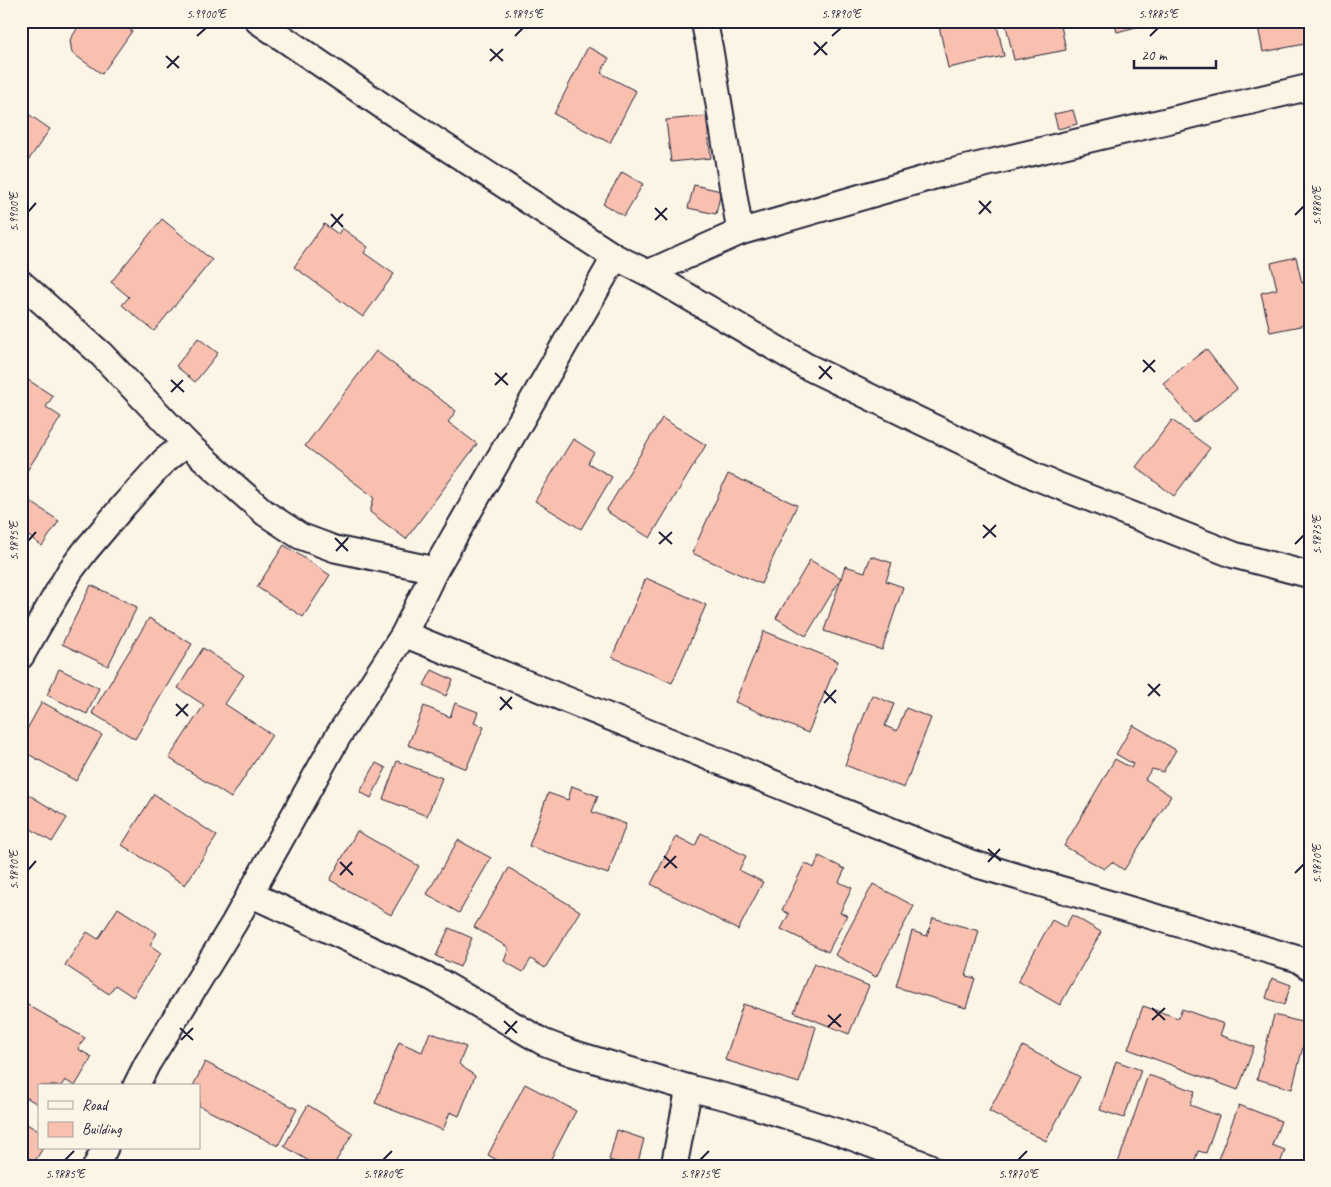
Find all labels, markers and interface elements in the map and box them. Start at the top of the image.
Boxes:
text: 5.9900°E [186,6,227,22]
text: 5.9895°E [503,6,544,22]
text: 5.9890°E [821,6,862,22]
text: 5.9885°E [1138,6,1179,22]
scale bar [1134,38,1216,70]
text: 20 m [1141,46,1168,65]
text: 5.9880°E [1309,185,1325,226]
text: 5.9900°E [6,191,22,232]
text: 5.9875°E [1309,514,1325,555]
text: 5.9895°E [6,520,22,561]
text: 5.9870°E [1309,843,1325,884]
text: 5.9890°E [6,849,22,890]
legend [38,1084,200,1150]
text: Road [82,1096,109,1115]
text: Building [82,1120,122,1139]
text: 5.9885°E [45,1166,86,1182]
text: 5.9880°E [363,1166,404,1182]
text: 5.9875°E [680,1166,721,1182]
text: 5.9870°E [998,1166,1039,1182]

